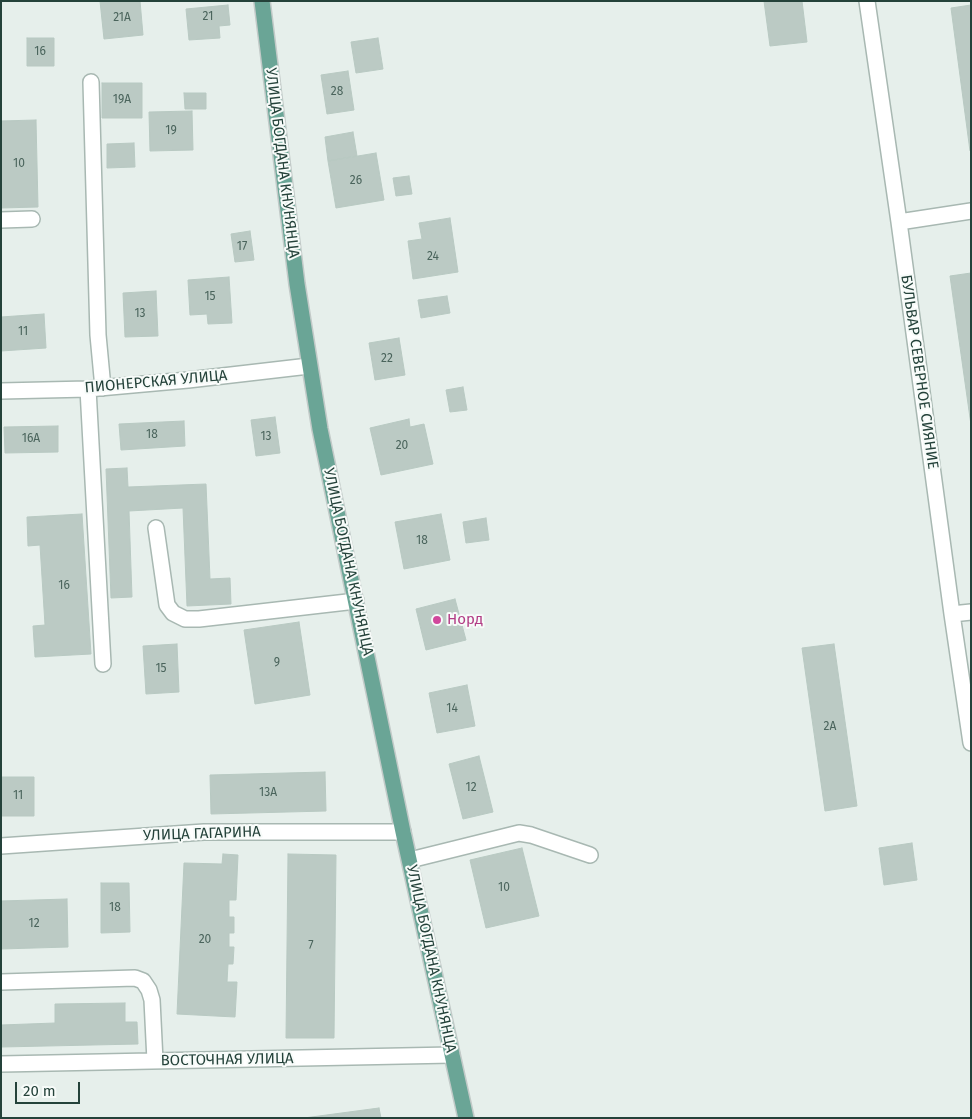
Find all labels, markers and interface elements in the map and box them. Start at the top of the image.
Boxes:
house number: 21 [203,10,213,24]
house number: 21А [113,11,131,25]
house number: 16 [34,45,46,59]
street label: УЛИЦА БОГДАНА КНУНЯНЦА [261,67,303,259]
house number: 28 [331,85,343,99]
house number: 19А [113,93,131,107]
house number: 19 [165,124,177,138]
house number: 10 [13,157,25,171]
house number: 26 [350,174,362,188]
house number: 17 [237,240,247,254]
house number: 24 [427,250,439,264]
street label: БУЛЬВАР СЕВЕРНОЕ СИЯНИЕ [896,274,942,470]
house number: 15 [204,290,216,304]
house number: 13 [134,307,146,321]
house number: 11 [18,325,28,339]
house number: 22 [381,352,393,366]
street label: ПИОНЕРСКАЯ УЛИЦА [84,367,228,397]
house number: 18 [146,428,158,442]
house number: 13 [260,430,272,444]
house number: 16А [22,432,40,446]
house number: 20 [396,439,408,453]
street label: УЛИЦА БОГДАНА КНУНЯНЦА [319,466,377,658]
house number: 18 [416,534,428,548]
house number: 16 [58,579,70,593]
place label: Норд [447,611,483,629]
marker: Норд [431,614,443,626]
house number: 9 [274,656,280,670]
house number: 15 [155,662,167,676]
house number: 14 [446,702,458,716]
house number: 2А [824,720,836,734]
house number: 12 [465,781,477,795]
house number: 13А [259,786,277,800]
house number: 11 [13,789,23,803]
street label: УЛИЦА ГАГАРИНА [143,823,261,845]
street label: УЛИЦА БОГДАНА КНУНЯНЦА [402,863,460,1055]
house number: 10 [498,881,510,895]
house number: 18 [109,901,121,915]
house number: 12 [28,917,40,931]
house number: 20 [199,933,211,947]
house number: 7 [308,939,314,953]
street label: ВОСТОЧНАЯ УЛИЦА [160,1050,294,1070]
scale bar [18,1072,82,1104]
text: 20 m [23,1082,56,1100]

